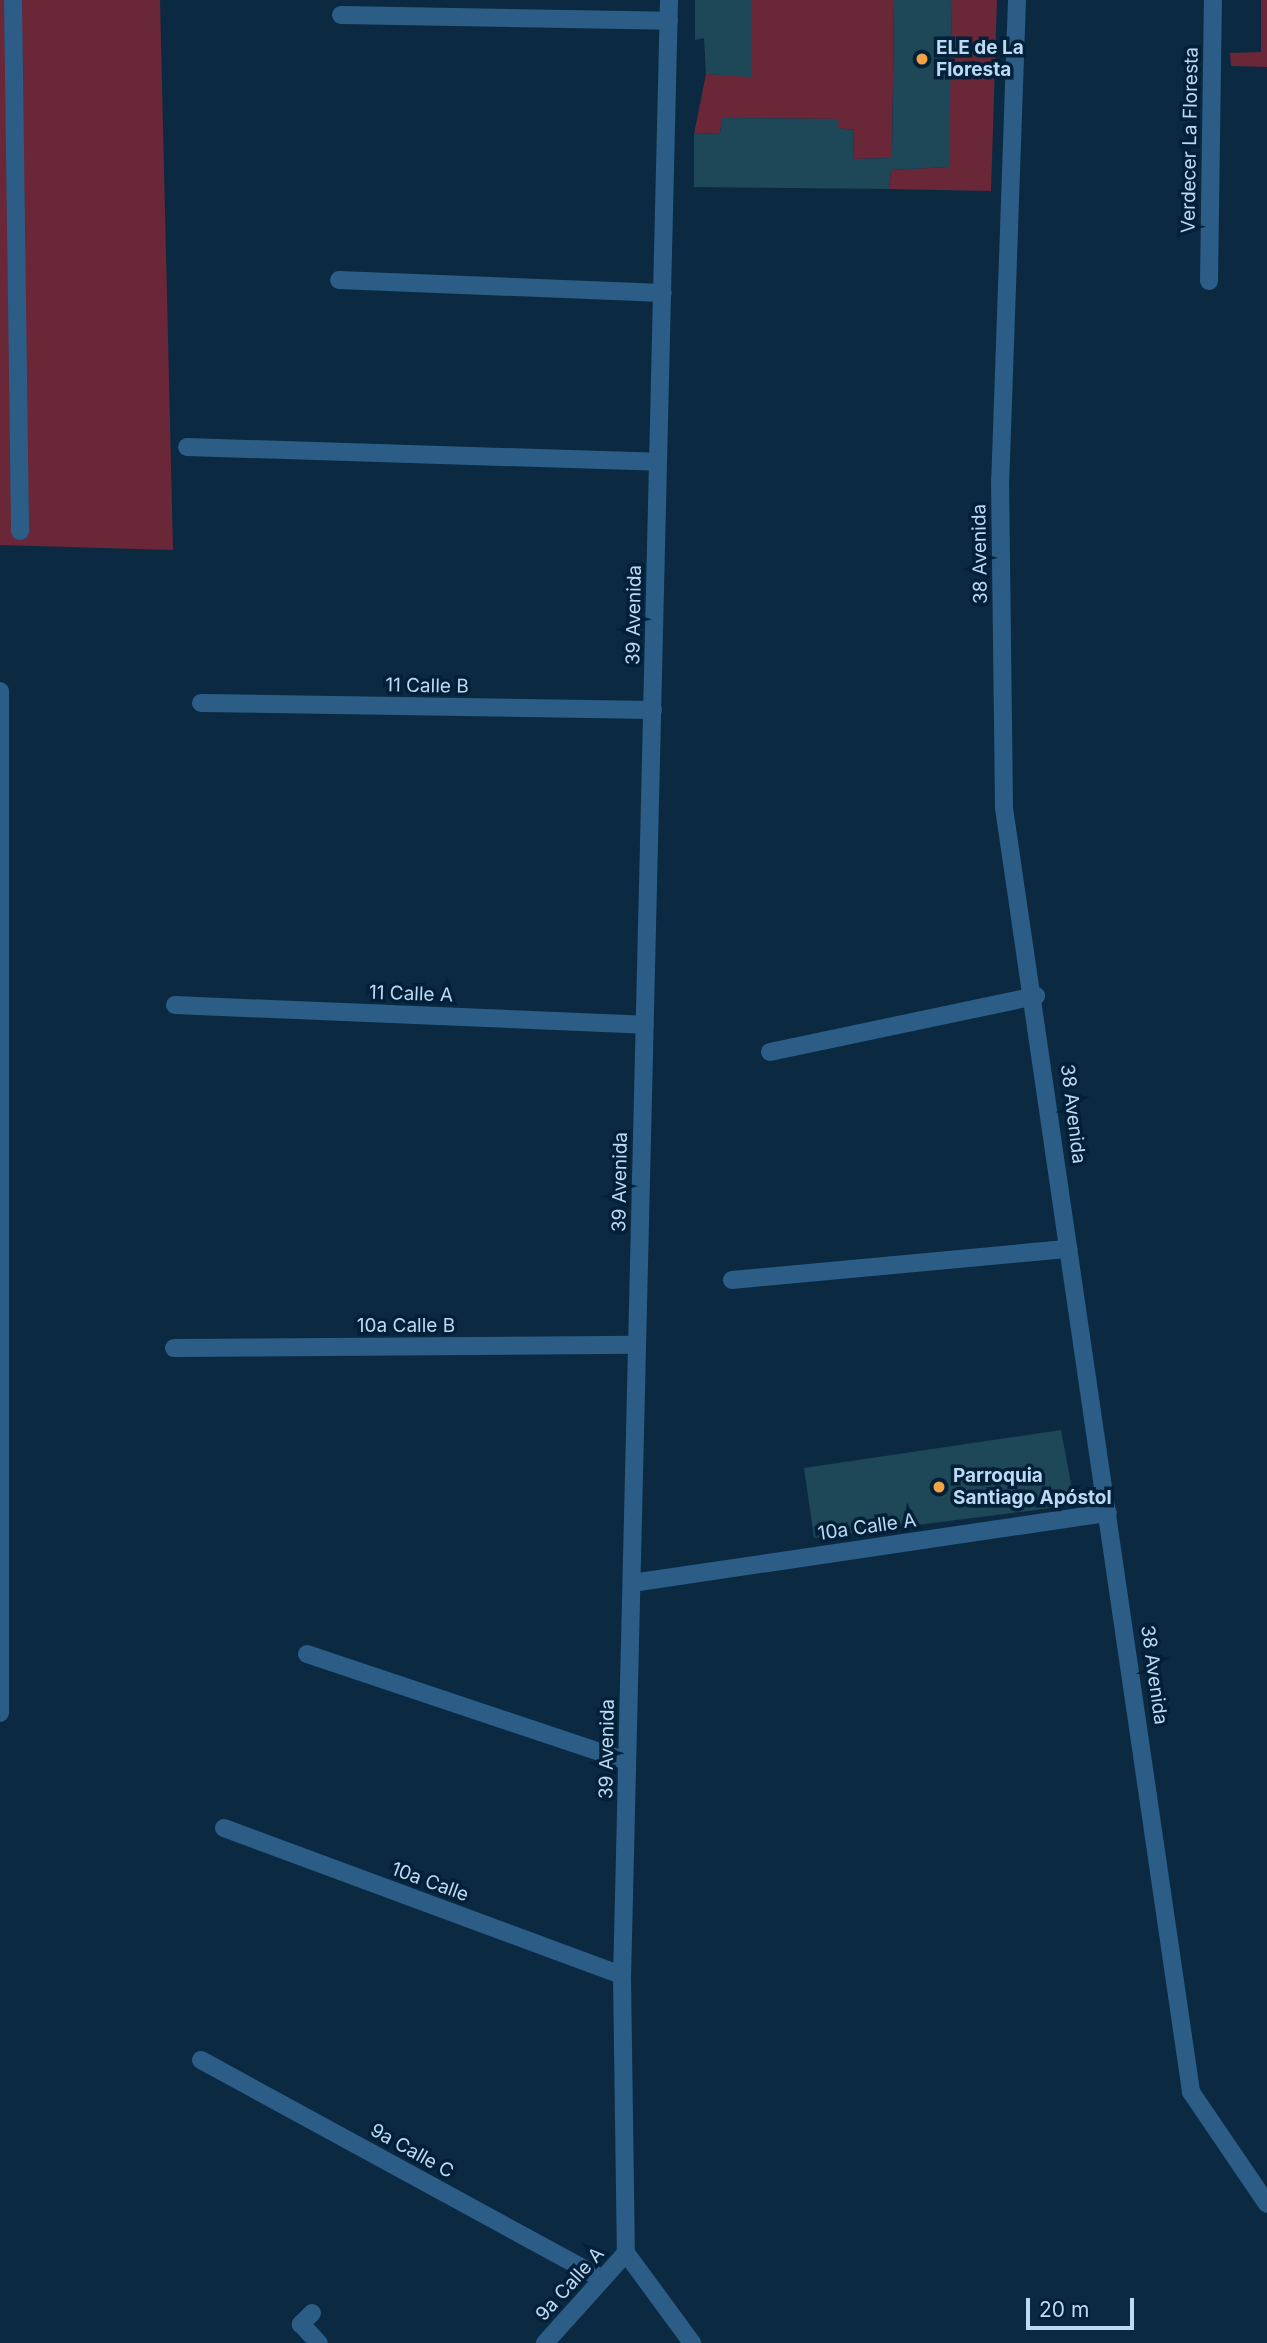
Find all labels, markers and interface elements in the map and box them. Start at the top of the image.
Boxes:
place label: ELE de La Floresta [936,37,1024,81]
street label: Verdecer La Floresta [1177,47,1203,233]
marker: ELE de La Floresta [914,51,930,67]
street label: 38 Avenida [968,504,992,604]
street label: 39 Avenida [622,565,646,665]
street label: 11 Calle B [385,674,469,698]
street label: 11 Calle A [369,981,453,1007]
street label: 38 Avenida [1056,1063,1090,1165]
street label: 39 Avenida [608,1132,632,1232]
street label: 10a Calle B [357,1315,455,1337]
place label: Parroquia Santiago Apóstol [953,1465,1112,1509]
marker: Parroquia Santiago Apóstol [931,1479,947,1495]
street label: 10a Calle A [816,1509,918,1545]
street label: 38 Avenida [1136,1624,1172,1726]
street label: 39 Avenida [595,1699,619,1799]
street label: 10a Calle [388,1858,472,1906]
street label: 9a Calle C [366,2119,458,2183]
street label: 9a Calle A [531,2243,609,2325]
scale bar [1029,2284,1138,2328]
text: 20 m [1039,2297,1089,2322]

